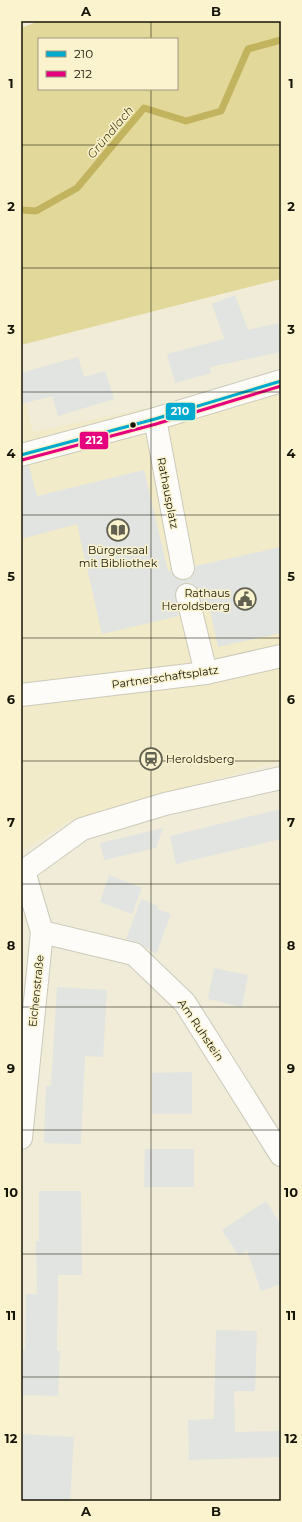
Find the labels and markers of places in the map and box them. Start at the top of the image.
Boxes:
unlabelled marker [128,420,138,430]
library icon: Bürgersaal mit Bibliothek [105,517,131,543]
place label: Bürgersaal mit Bibliothek [79,543,158,570]
place label: Rathaus Heroldsberg [162,586,231,613]
public building icon: Rathaus Heroldsberg [232,586,258,612]
station icon: Heroldsberg [138,746,164,772]
place label: Heroldsberg [166,752,234,766]

